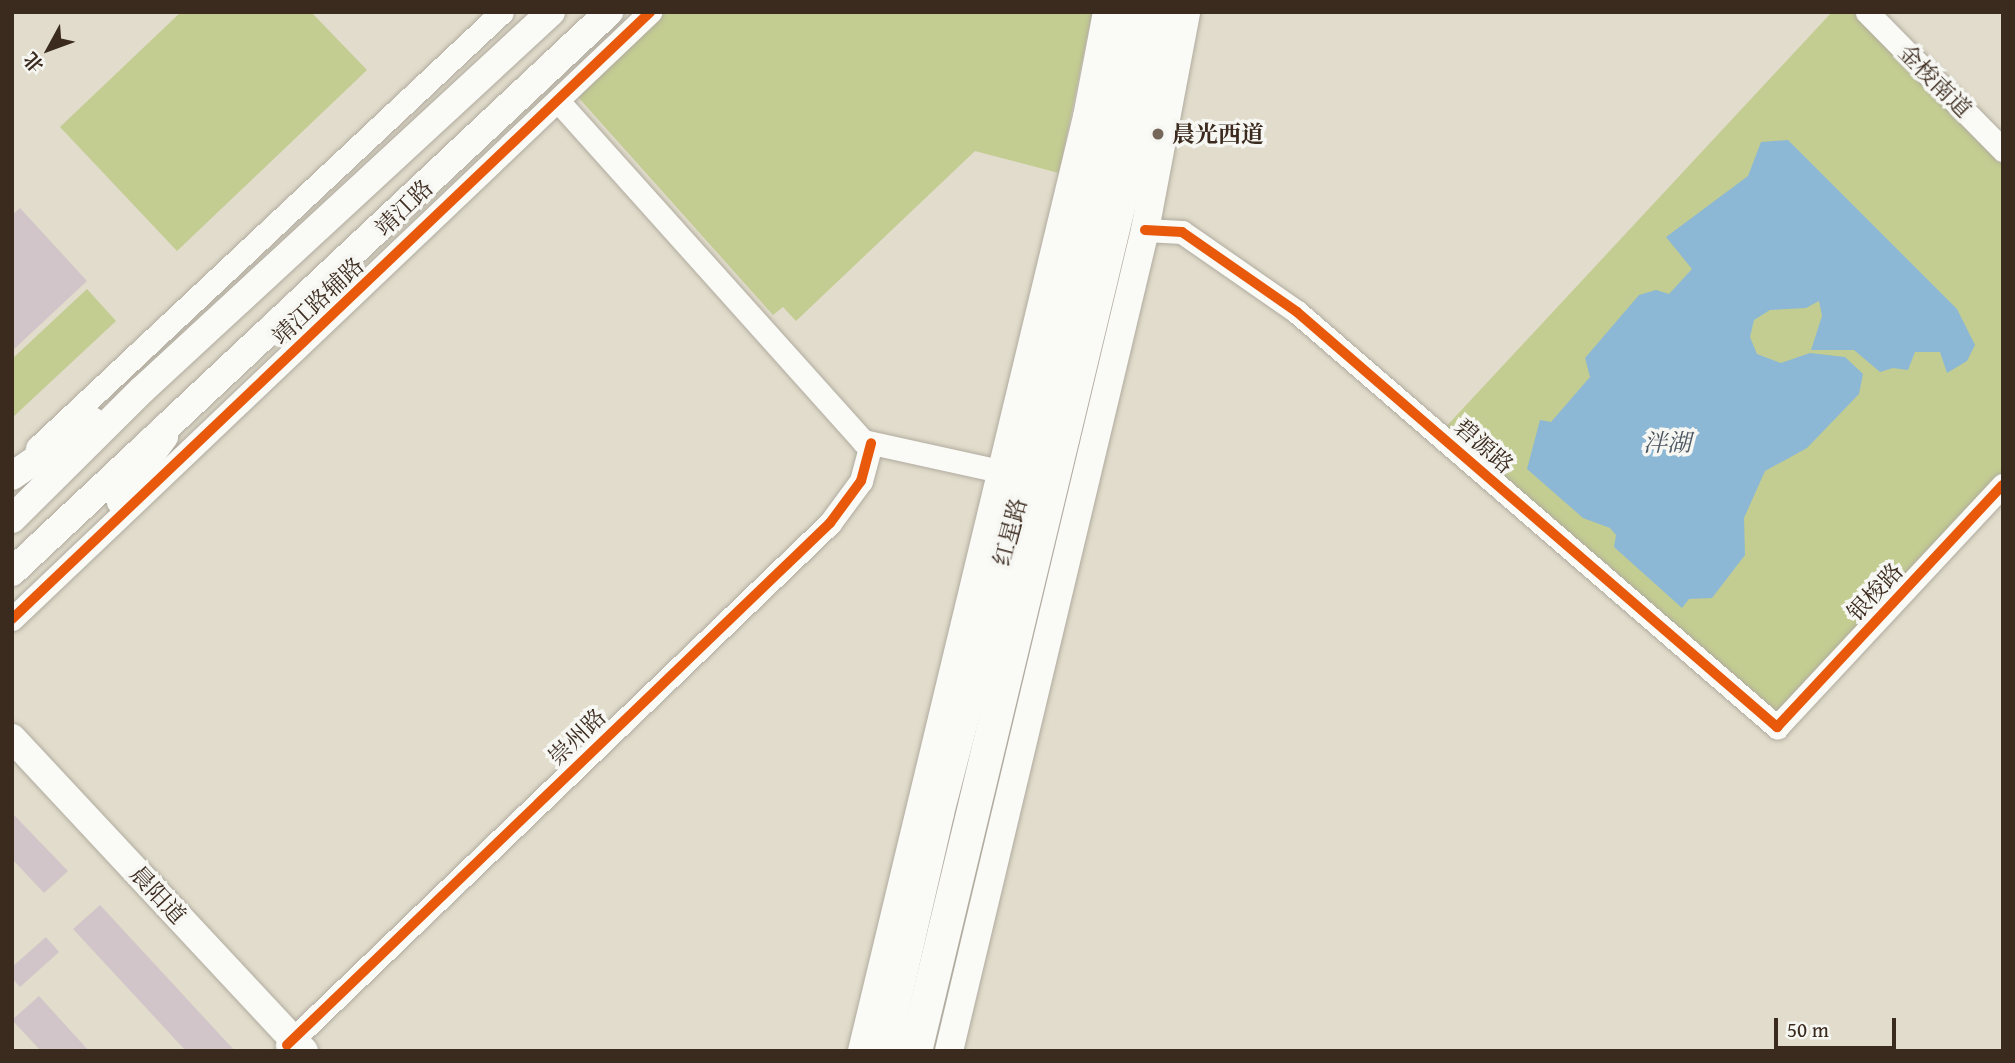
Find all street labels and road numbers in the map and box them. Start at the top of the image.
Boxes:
street label: 金梭南道 [1893,39,1977,123]
street label: 靖江路 [370,174,438,242]
street label: 靖江路辅路 [267,252,369,350]
street label: 碧源路 [1449,413,1519,479]
street label: 红星路 [988,495,1032,569]
street label: 银梭路 [1841,557,1909,627]
street label: 崇州路 [543,703,611,771]
street label: 晨阳道 [124,860,192,930]

